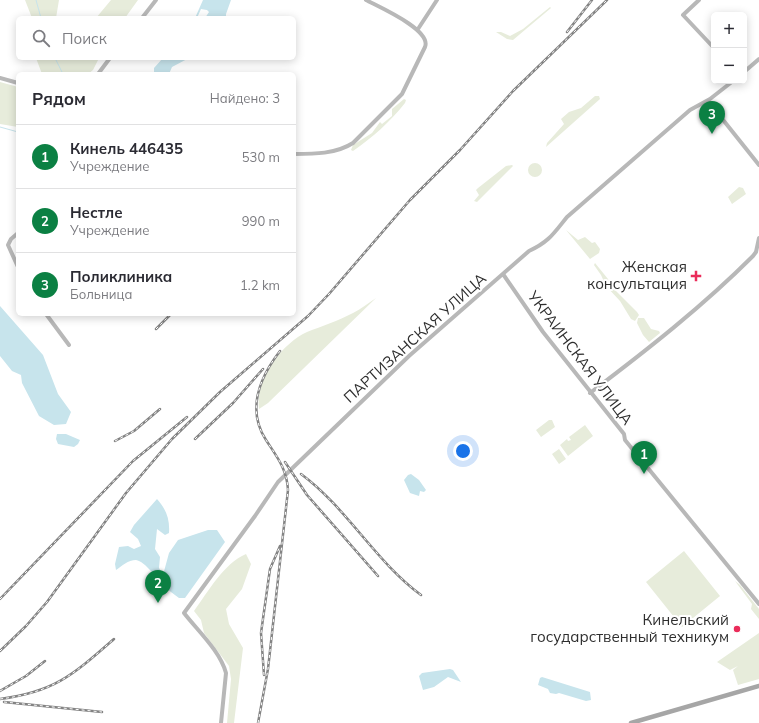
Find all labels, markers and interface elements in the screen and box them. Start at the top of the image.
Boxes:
map controls [711,12,747,84]
button: + [711,12,747,48]
search box [16,16,296,60]
icon: search [30,27,52,49]
text: Поиск [62,29,107,48]
button: − [711,48,747,84]
text: Рядом [32,88,86,109]
text: Найдено: 3 [210,90,280,106]
pin: 3 [699,101,725,134]
text: Кинель 446435 [70,139,183,158]
text: 1 [41,149,49,165]
text: 530 m [242,149,280,165]
text: Учреждение [70,158,149,174]
text: Нестле [70,203,123,222]
text: 2 [41,213,49,229]
text: 990 m [242,213,280,229]
text: Учреждение [70,222,149,238]
place label: Женская консультация [587,257,687,293]
text: Поликлиника [70,267,172,286]
street label: ПАРТИЗАНСКАЯ УЛИЦА [339,269,490,407]
marker: Женская консультация [690,270,702,282]
text: 3 [41,277,49,293]
text: 1.2 km [240,277,280,293]
text: Больница [70,286,132,302]
street label: УКРАИНСКАЯ УЛИЦА [523,286,637,428]
your location [453,441,473,461]
pin: 1 [631,441,657,474]
pin: 2 [145,570,171,603]
place label: Кинельский государственный техникум [530,610,729,646]
marker: Кинельский государственный техникум [732,624,742,634]

